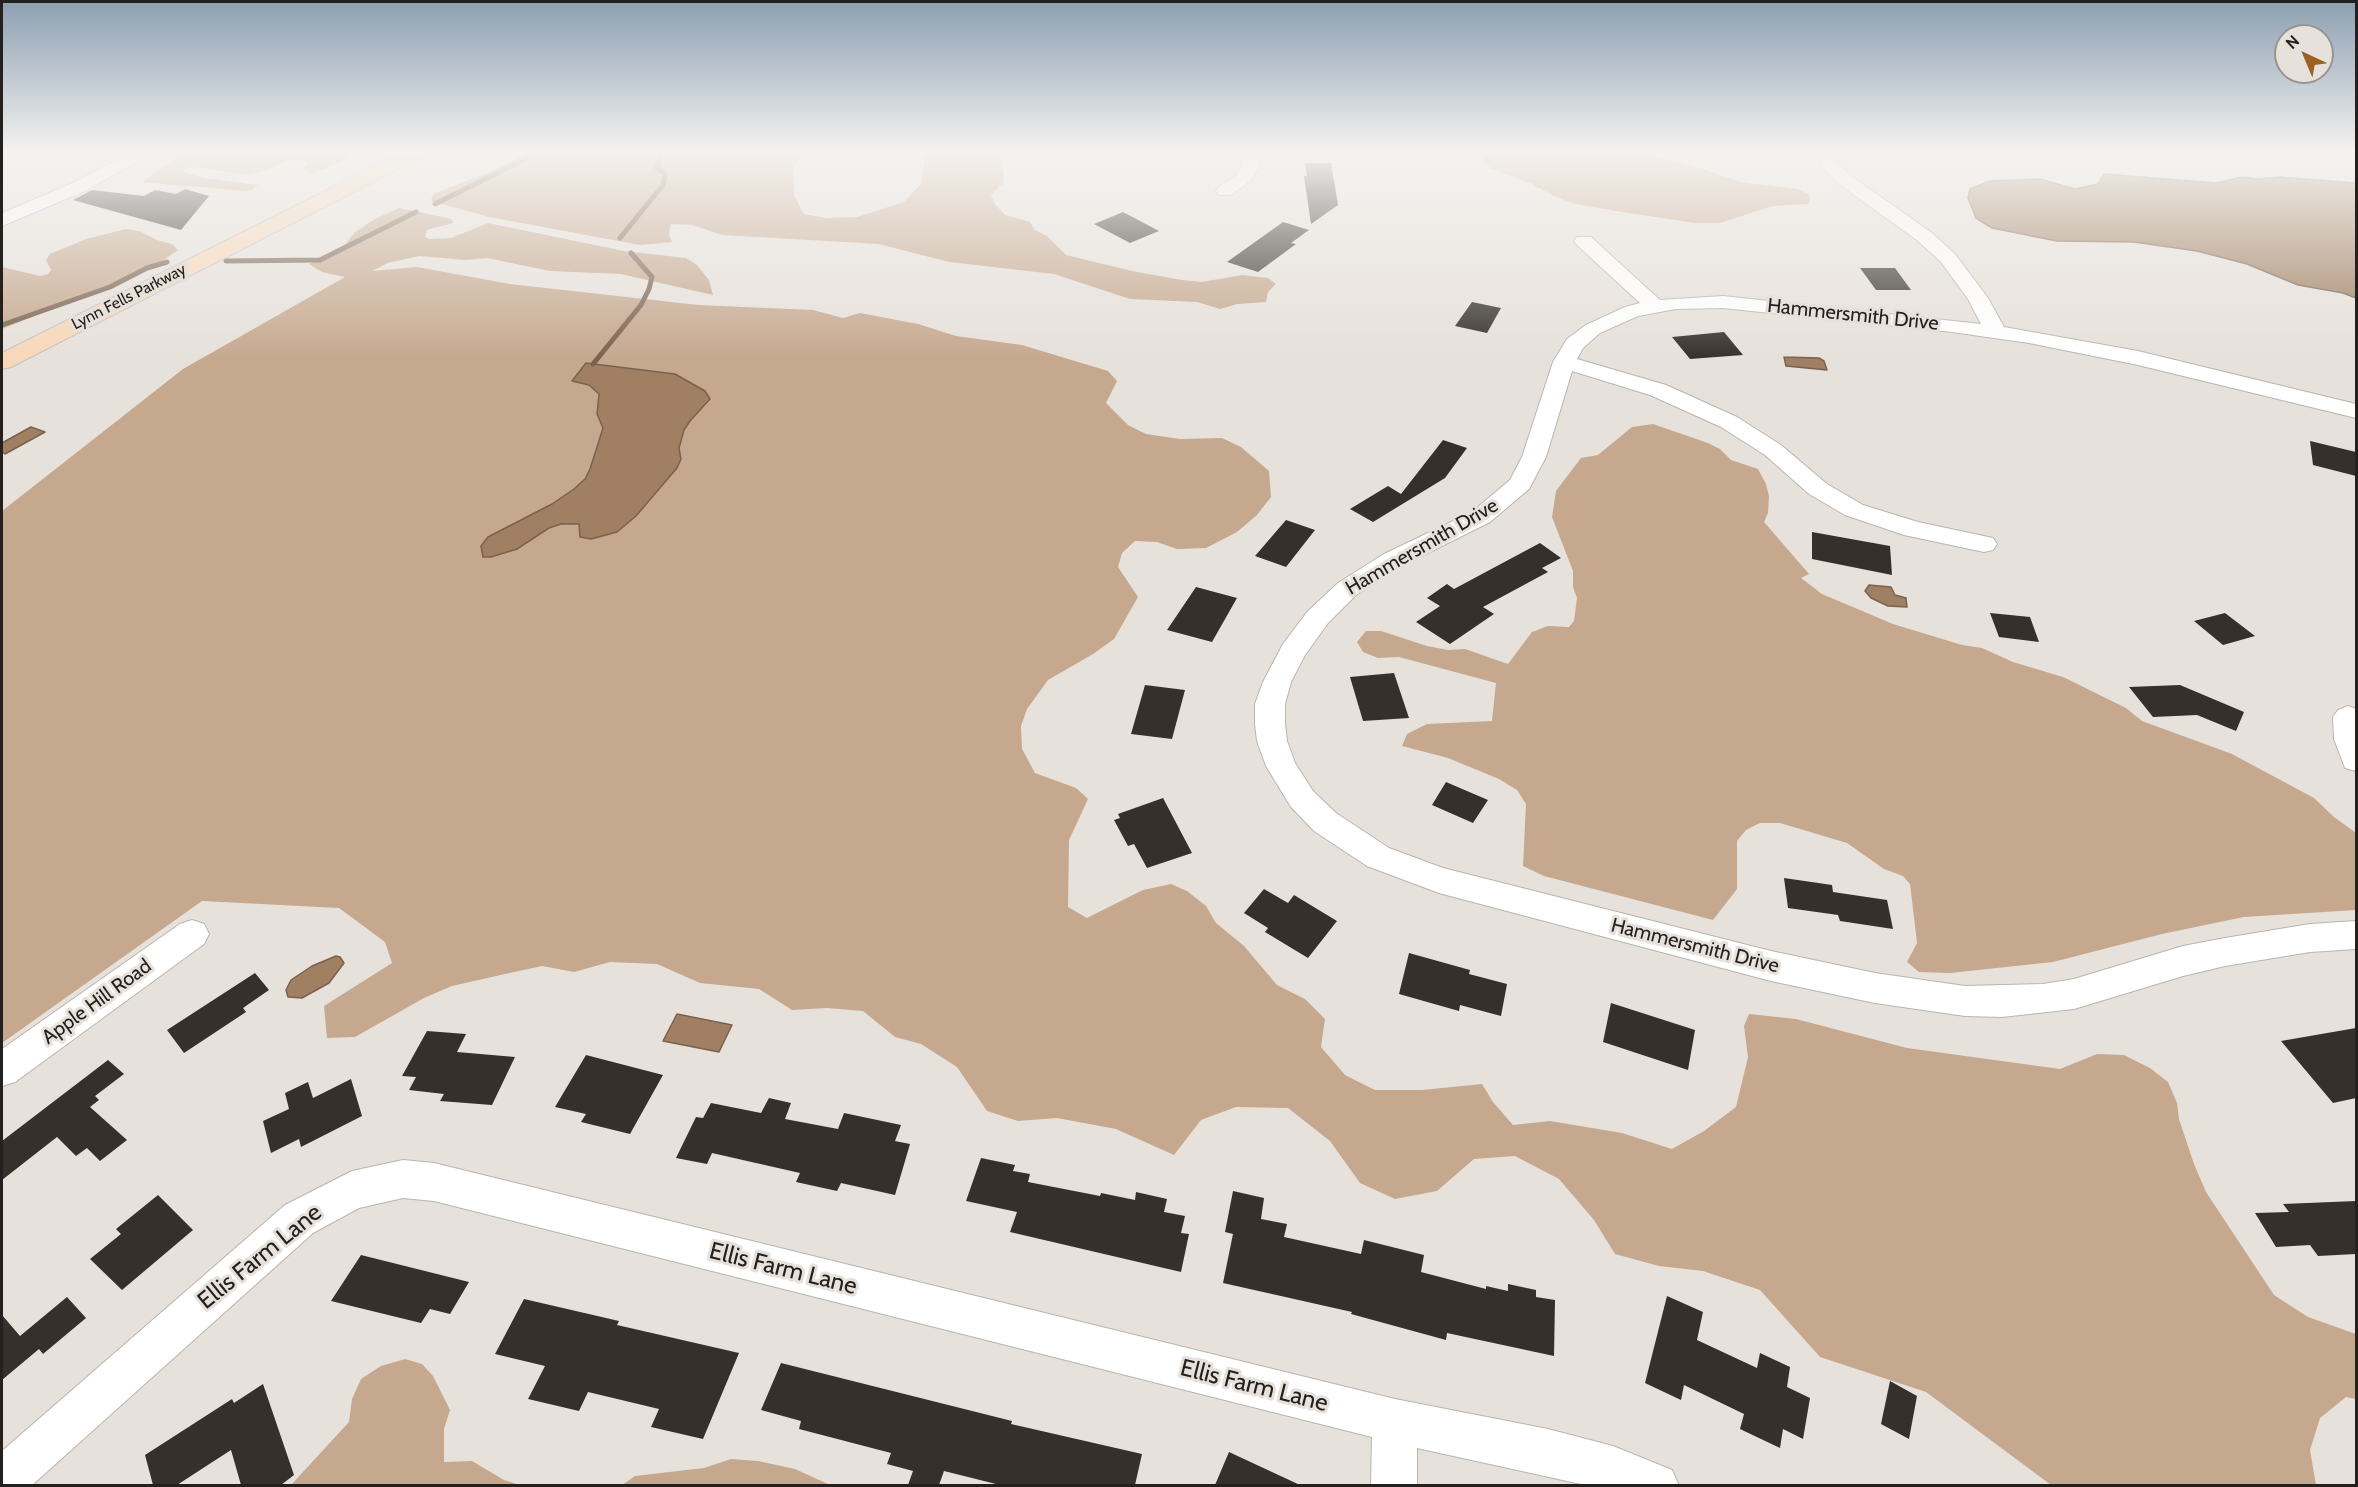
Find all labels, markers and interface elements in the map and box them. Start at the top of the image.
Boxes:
north arrow [2274,24,2334,84]
text: N [2282,31,2303,53]
street label: Lynn Fells Parkway [69,260,189,334]
street label: Hammersmith Drive [1766,294,1940,336]
street label: Hammersmith Drive [1341,494,1503,600]
street label: Hammersmith Drive [1609,914,1781,978]
street label: Apple Hill Road [38,954,156,1050]
street label: Ellis Farm Lane [192,1198,328,1316]
street label: Ellis Farm Lane [706,1237,860,1301]
street label: Ellis Farm Lane [1177,1354,1331,1418]

